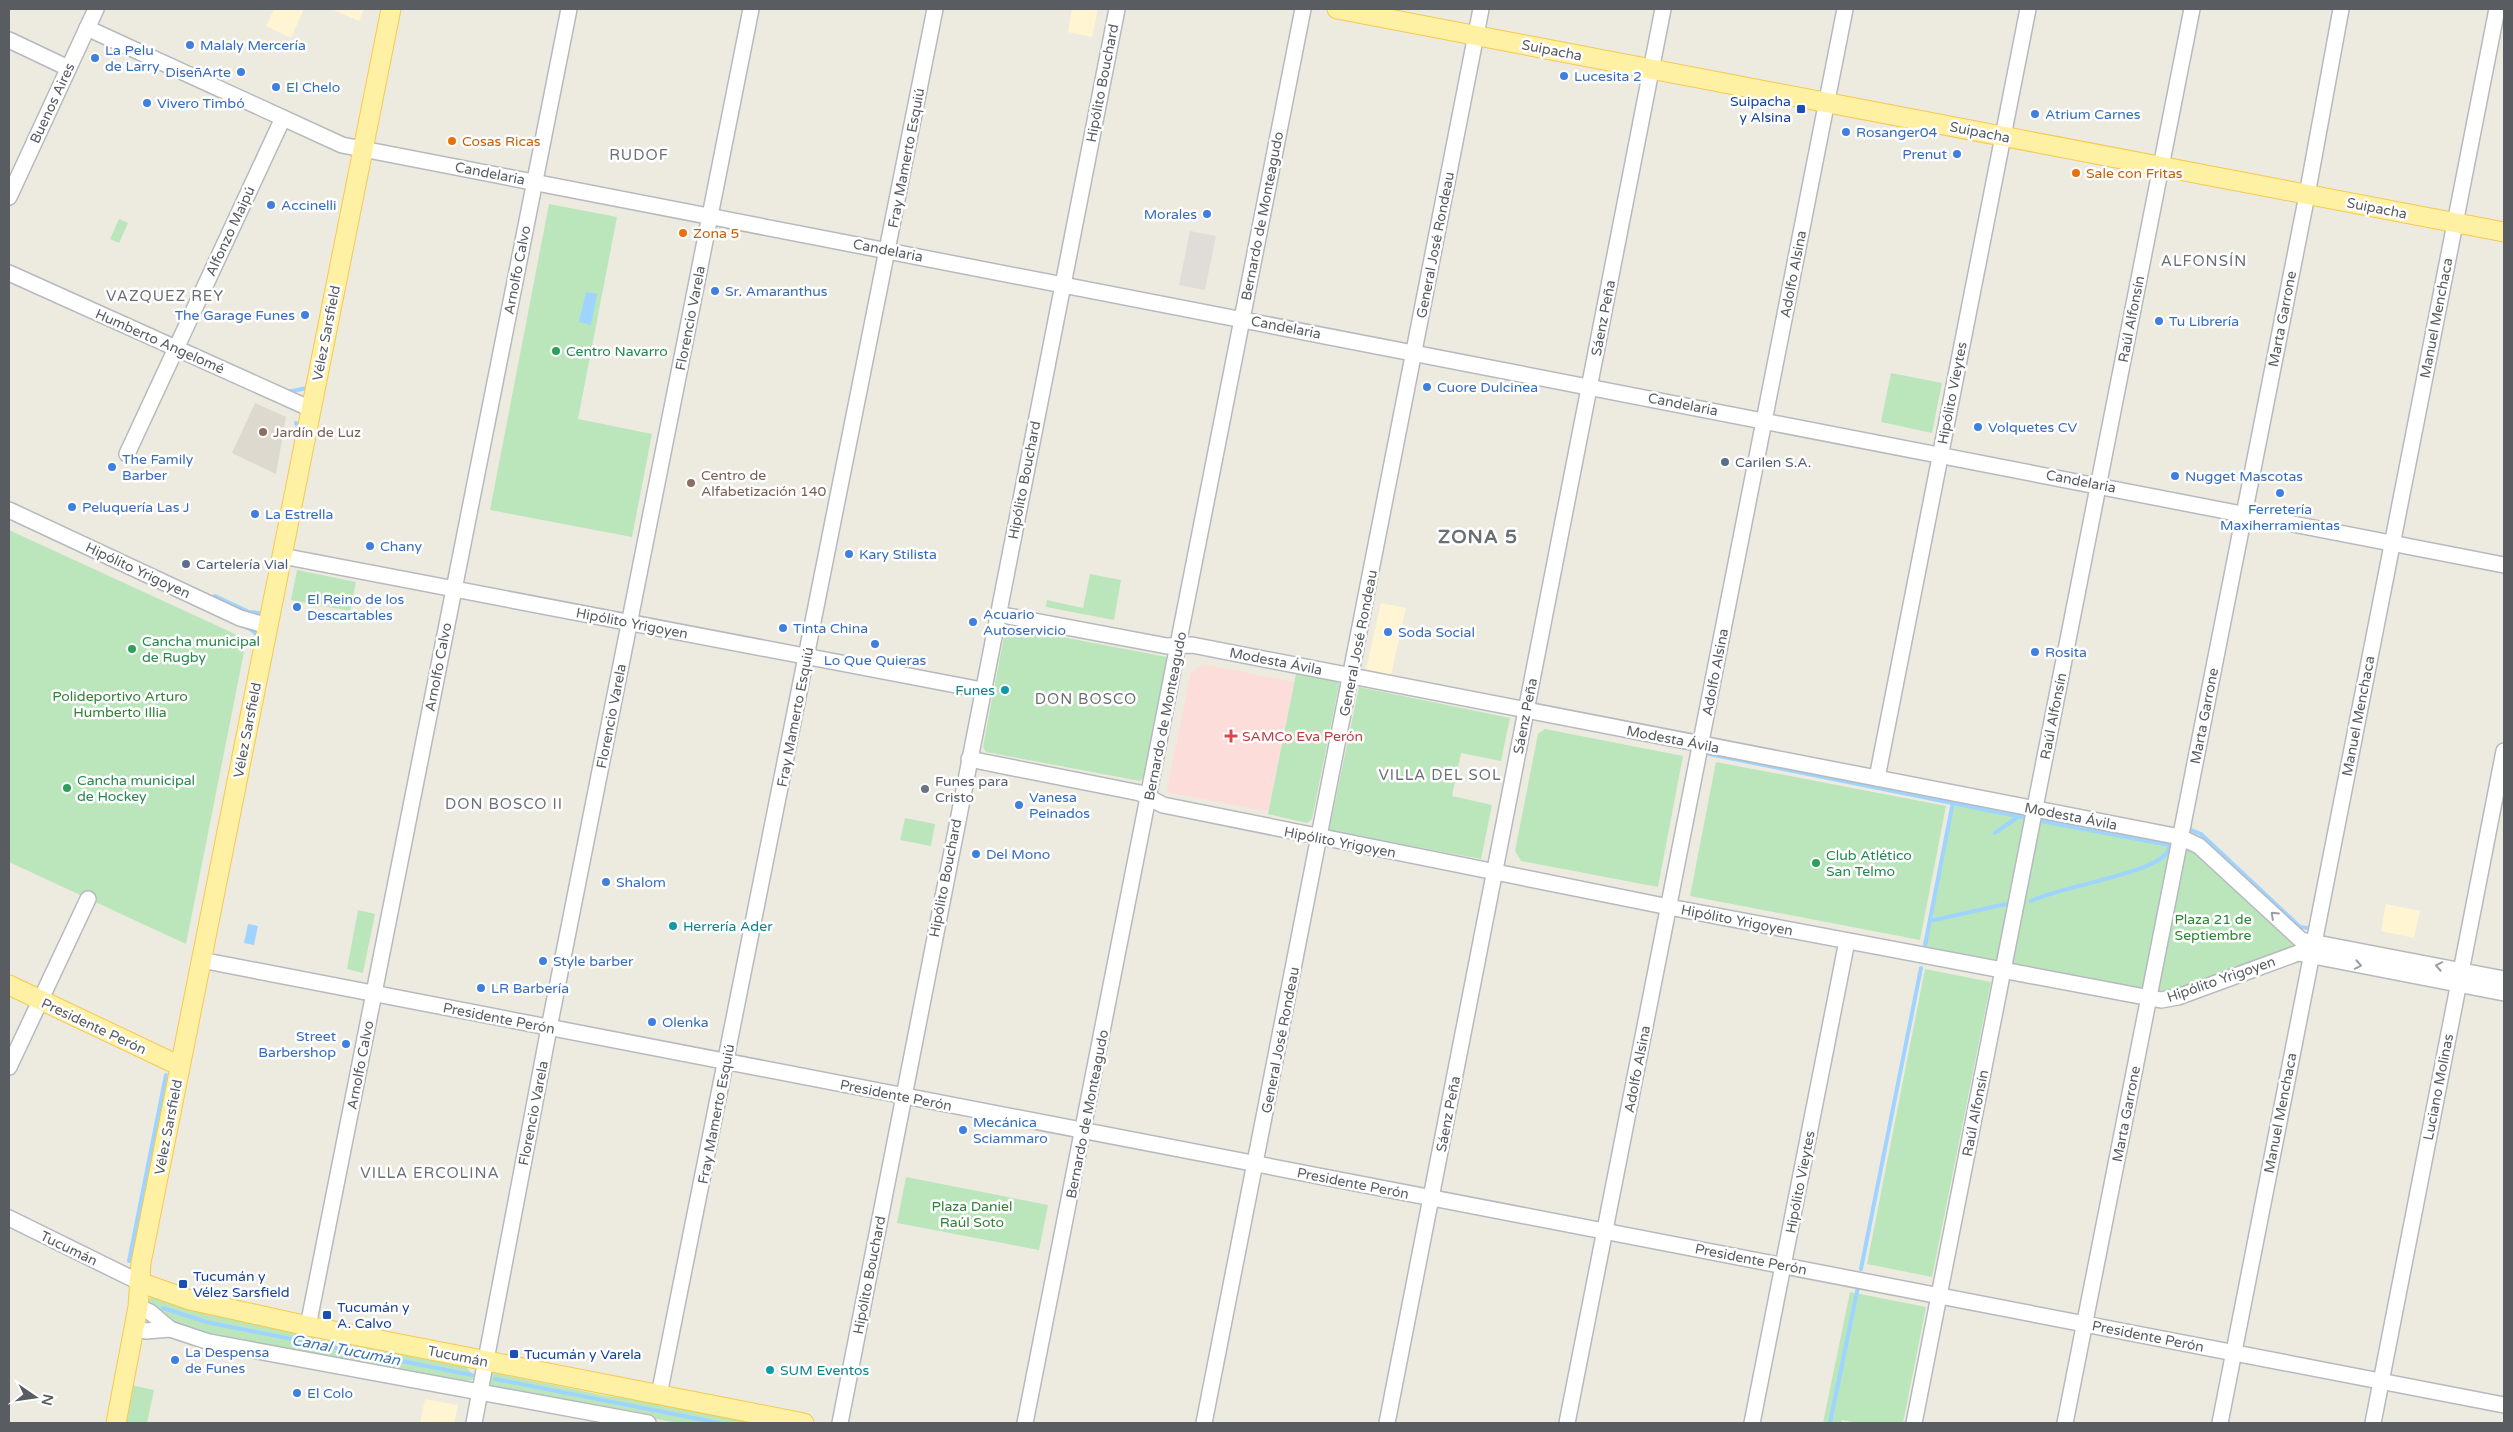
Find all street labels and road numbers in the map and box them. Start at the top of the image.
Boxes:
street label: Hipólito Bouchard [1083,22,1122,144]
street label: Suipacha [1520,36,1584,65]
street label: Buenos Aires [26,60,79,146]
street label: Fray Mamerto Esquiú [885,87,928,230]
street label: Suipacha [1948,118,2012,147]
street label: Bernardo de Monteagudo [1238,130,1287,302]
street label: Candelaria [453,158,526,189]
street label: General José Rondeau [1413,170,1458,320]
street label: Alfonzo Maipú [202,184,259,279]
street label: Suipacha [2345,194,2409,223]
street label: Arnolfo Calvo [501,224,534,316]
street label: Adolfo Alsina [1777,229,1810,319]
street label: Candelaria [851,235,924,266]
street label: Manuel Menchaca [2416,256,2457,380]
street label: Florencio Varela [672,264,709,372]
street label: Marta Garrone [2265,270,2300,369]
street label: Raúl Alfonsín [2115,274,2148,364]
street label: Sáenz Peña [1588,279,1619,358]
street label: Vélez Sarsfield [309,284,344,382]
street label: Humberto Angelomé [93,305,227,378]
street label: Candelaria [1249,312,1322,343]
street label: Hipólito Vieytes [1934,340,1971,446]
street label: Candelaria [1646,389,1719,420]
street label: Hipólito Bouchard [1005,419,1044,541]
street label: Candelaria [2044,466,2117,497]
street label: Hipólito Yrigoyen [83,539,193,602]
street label: General José Rondeau [1336,568,1381,718]
street label: Hipólito Yrigoyen [575,604,689,643]
street label: Arnolfo Calvo [422,621,455,713]
street label: Adolfo Alsina [1699,627,1732,717]
street label: Bernardo de Monteagudo [1141,630,1190,802]
street label: Modesta Ávila [1228,644,1324,679]
street label: Fray Mamerto Esquiú [774,646,817,789]
street label: Manuel Menchaca [2338,654,2379,778]
street label: Florencio Varela [593,662,630,770]
street label: Marta Garrone [2187,667,2222,766]
street label: Raúl Alfonsín [2037,671,2070,761]
street label: Sáenz Peña [1510,677,1541,756]
street label: Vélez Sarsfield [230,681,265,779]
street label: Modesta Ávila [1625,722,1721,757]
street label: Modesta Ávila [2023,799,2119,834]
street label: Hipólito Bouchard [926,817,965,939]
street label: Hipólito Yrigoyen [1283,823,1397,862]
street label: Hipólito Yrigoyen [1680,901,1794,940]
street label: Hipólito Yrigoyen [2165,953,2278,1006]
street label: General José Rondeau [1258,965,1303,1115]
street label: Presidente Perón [39,995,149,1058]
street label: Presidente Perón [441,999,556,1038]
street label: Arnolfo Calvo [344,1019,377,1111]
street label: Adolfo Alsina [1621,1024,1654,1114]
street label: Bernardo de Monteagudo [1063,1028,1112,1200]
street label: Luciano Molinas [2420,1032,2457,1142]
street label: Fray Mamerto Esquiú [695,1043,738,1186]
street label: Manuel Menchaca [2260,1051,2301,1175]
street label: Florencio Varela [515,1059,552,1167]
street label: Marta Garrone [2109,1065,2144,1164]
street label: Raúl Alfonsín [1959,1068,1992,1158]
street label: Sáenz Peña [1433,1075,1464,1154]
street label: Presidente Perón [838,1076,953,1115]
street label: Vélez Sarsfield [151,1078,186,1176]
street label: Hipólito Vieytes [1782,1129,1819,1235]
street label: Presidente Perón [1295,1164,1410,1203]
street label: Hipólito Bouchard [850,1214,889,1336]
street label: Tucumán [37,1227,100,1270]
street label: Presidente Perón [1693,1240,1808,1279]
street label: Presidente Perón [2090,1317,2205,1356]
street label: Tucumán [426,1342,490,1371]

